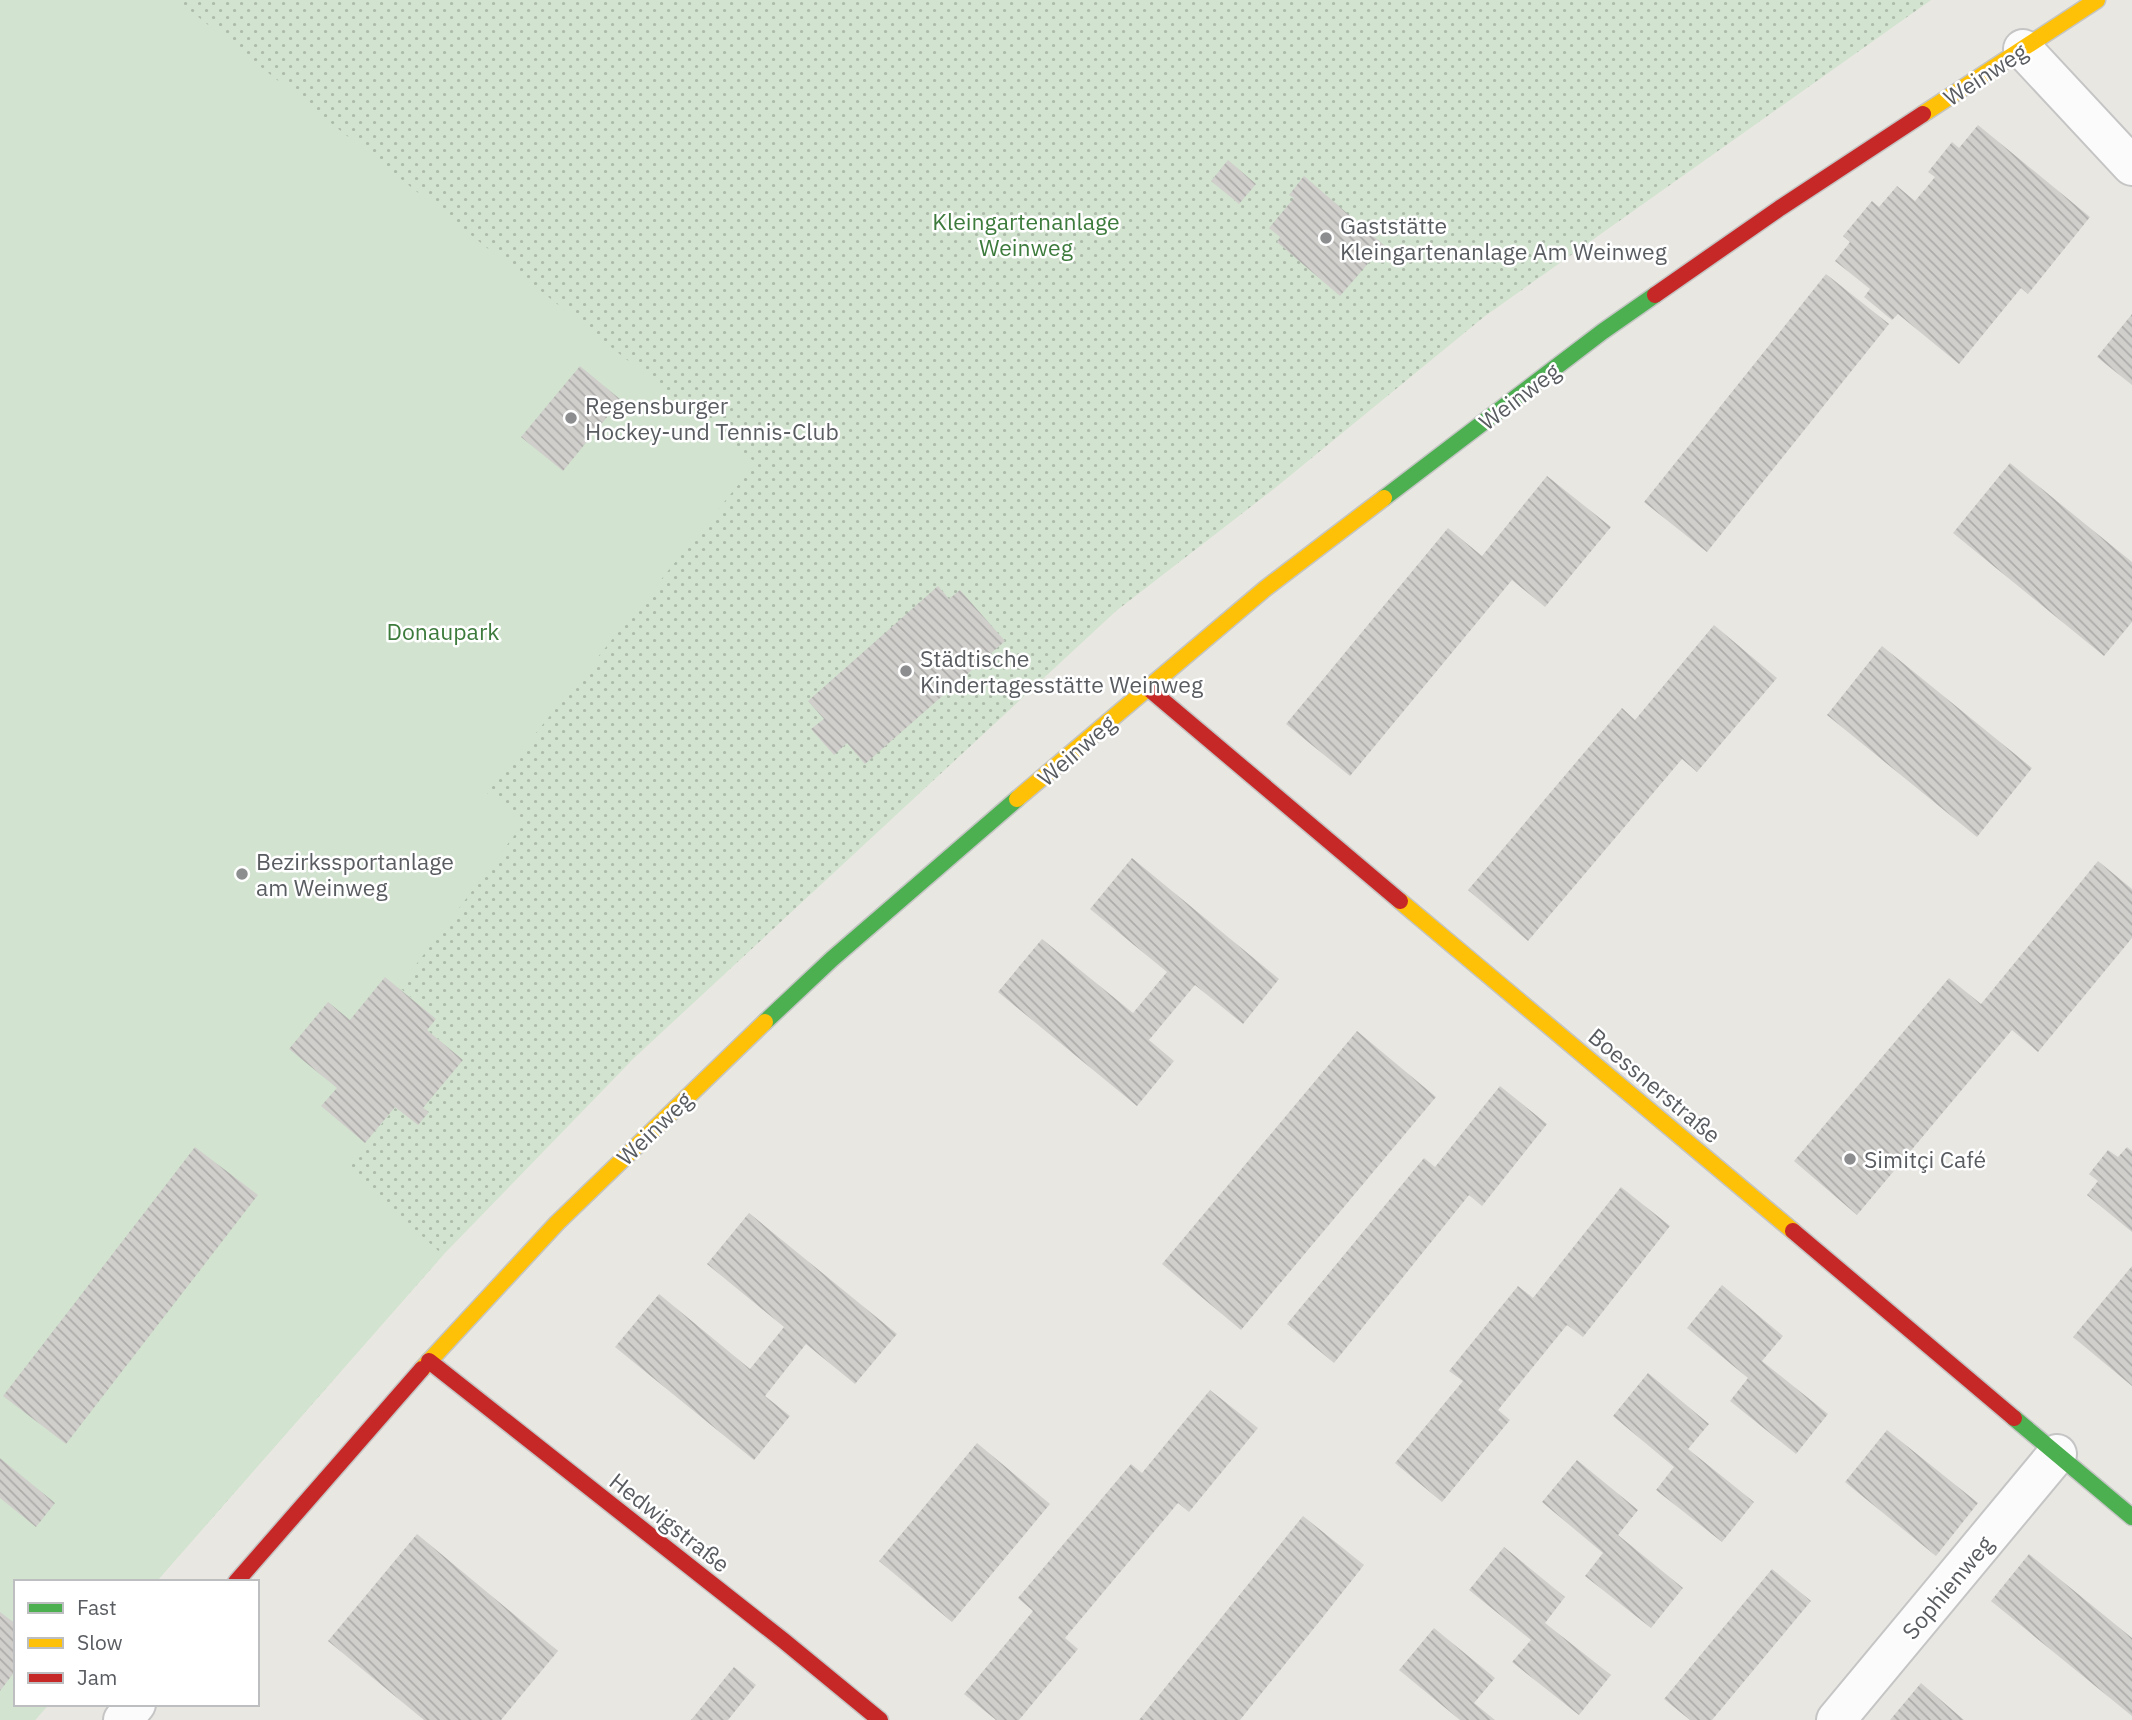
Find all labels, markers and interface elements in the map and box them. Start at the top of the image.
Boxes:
street label: Weinweg [1937,36,2033,112]
park label: Kleingartenanlage Weinweg [932,206,1120,262]
place label: Gaststätte Kleingartenanlage Am Weinweg [1340,210,1667,266]
marker: Gaststätte Kleingartenanlage Am Weinweg [1318,230,1334,246]
street label: Weinweg [1473,356,1565,436]
place label: Regensburger Hockey-und Tennis-Club [585,390,839,446]
marker: Regensburger Hockey-und Tennis-Club [563,410,579,426]
park label: Donaupark [387,616,499,646]
place label: Städtische Kindertagesstätte Weinweg [920,643,1203,699]
marker: Städtische Kindertagesstätte Weinweg [898,663,914,679]
street label: Weinweg [1031,708,1121,792]
place label: Bezirkssportanlage am Weinweg [256,846,454,902]
marker: Bezirkssportanlage am Weinweg [234,866,250,882]
street label: Boessnerstraße [1583,1021,1727,1149]
street label: Weinweg [610,1085,698,1171]
place label: Simitçi Café [1864,1144,1986,1174]
marker: Simitçi Café [1842,1151,1858,1167]
street label: Hedwigstraße [604,1466,736,1578]
street label: Sophienweg [1895,1529,1999,1645]
legend [14,1580,259,1706]
text: Fast [77,1593,117,1621]
text: Slow [77,1628,123,1656]
text: Jam [77,1663,117,1691]

